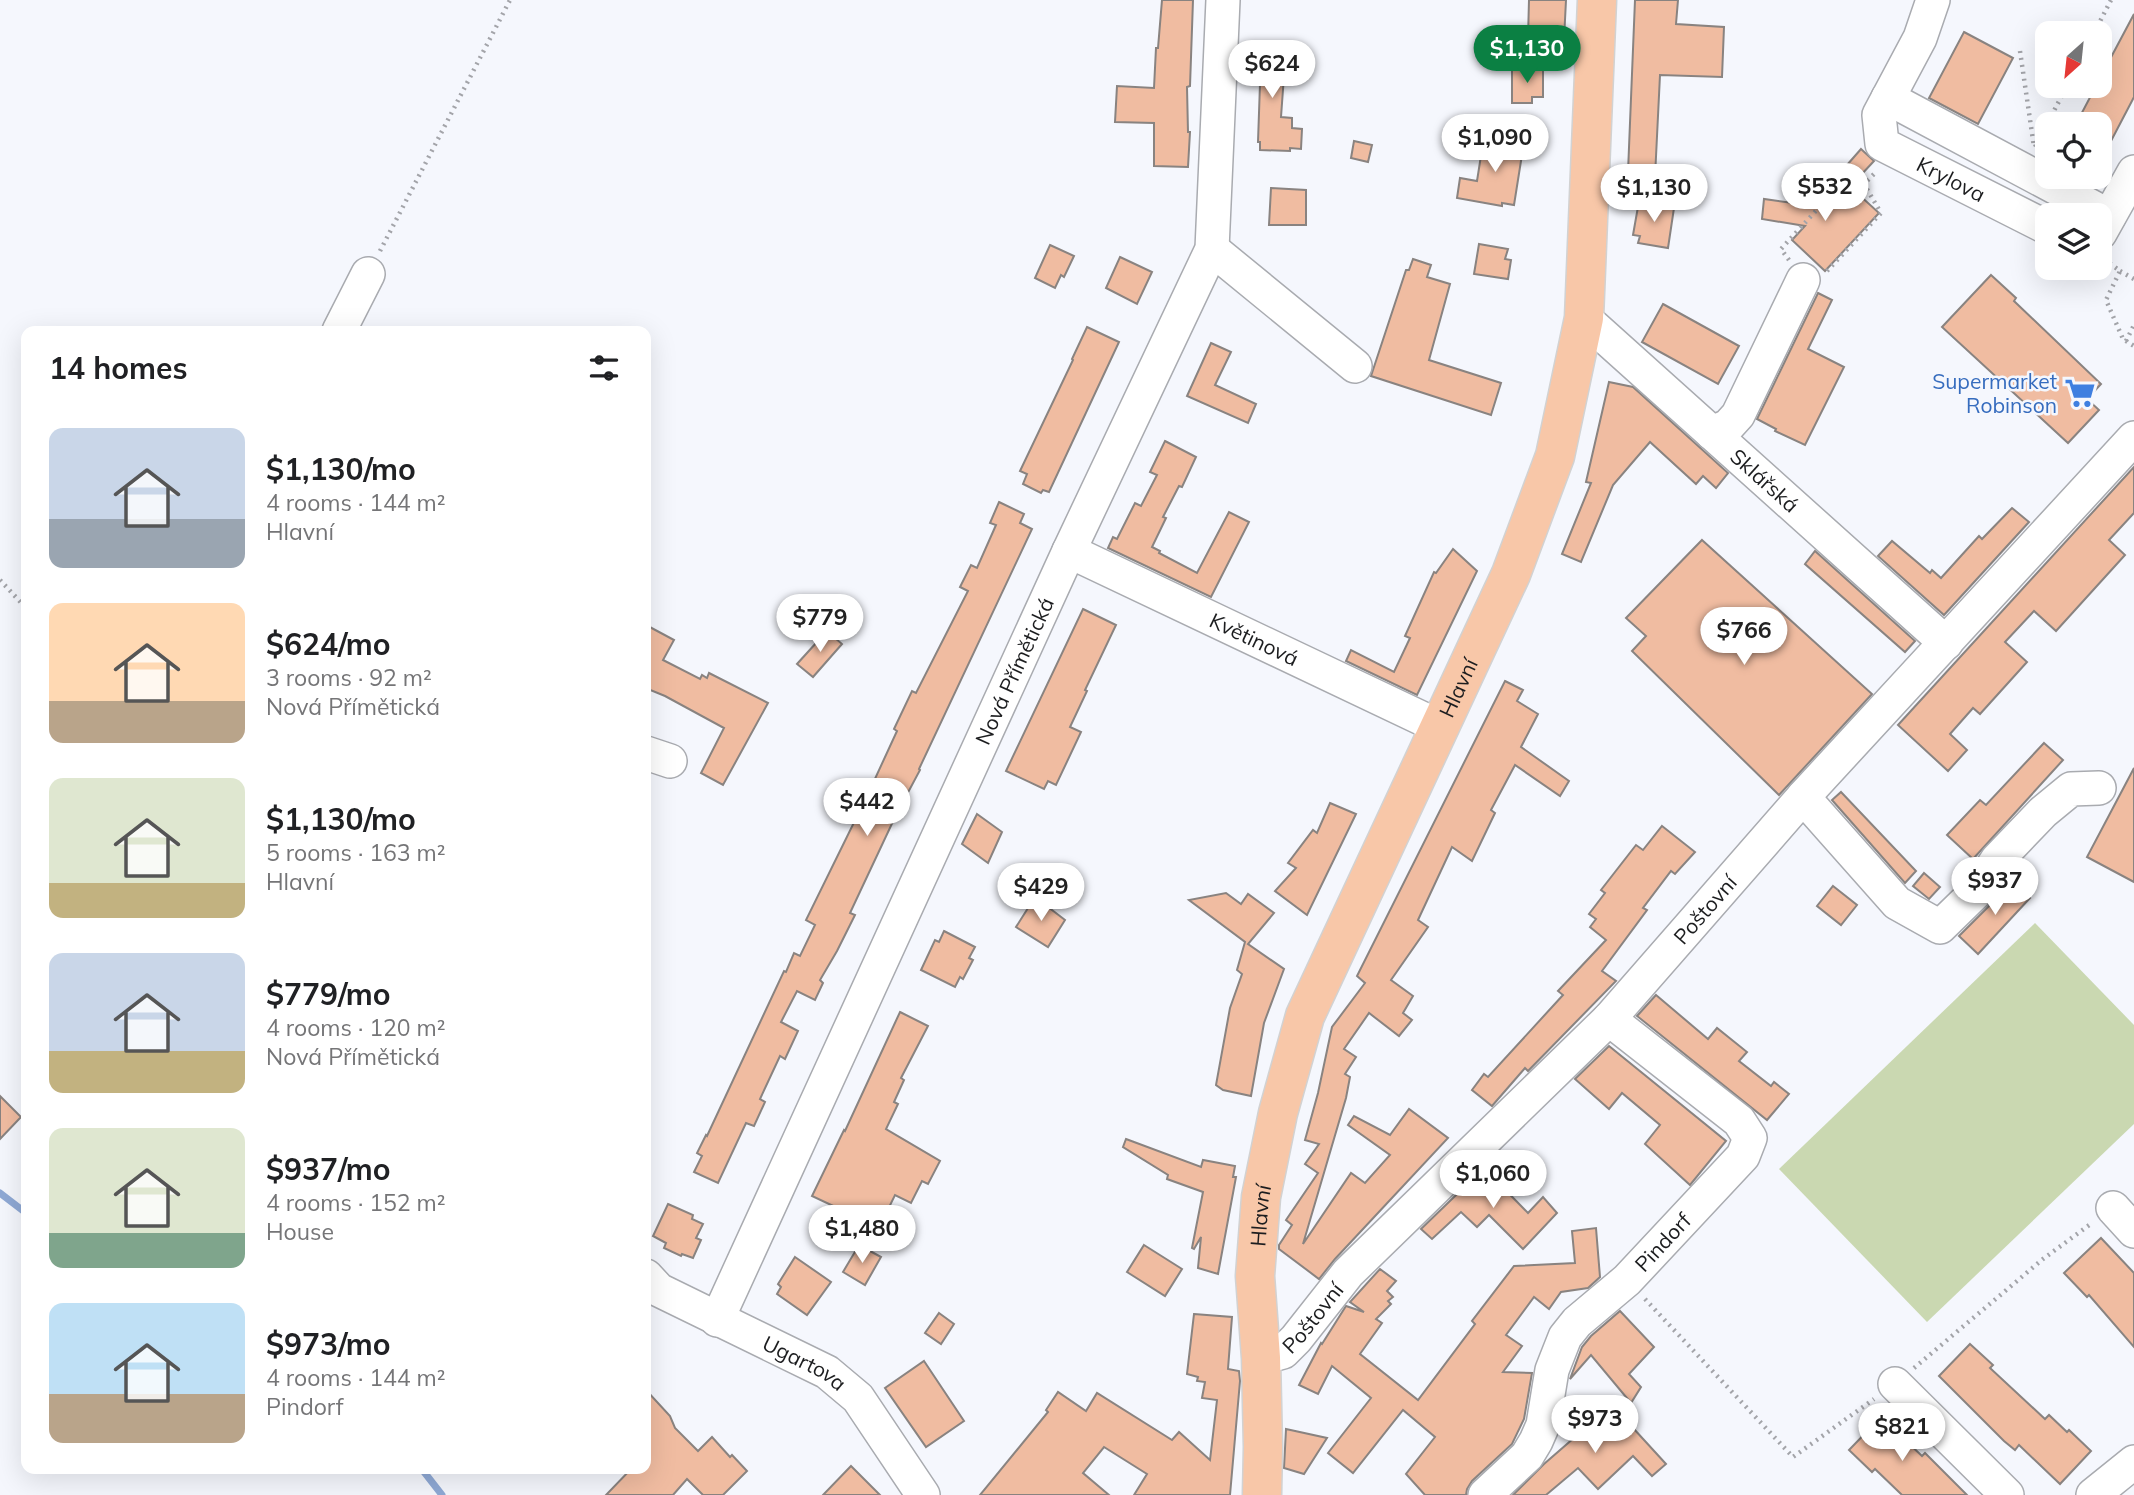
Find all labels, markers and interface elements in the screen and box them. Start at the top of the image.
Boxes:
north arrow [2035,21,2112,98]
map controls [2035,21,2112,280]
pin: $1,130 [1470,25,1584,85]
text: $1,130 [1490,33,1564,62]
pin: $624 [1231,41,1313,100]
text: $624 [1244,48,1300,77]
button: locate [2035,112,2112,189]
pin: $1,090 [1438,114,1552,174]
text: $1,090 [1458,122,1532,151]
street label: Krylova [1913,151,1990,207]
pin: $1,130 [1597,164,1711,224]
pin: $532 [1784,164,1866,223]
text: $532 [1797,171,1853,200]
text: $1,130 [1617,172,1691,201]
button: layers [2035,203,2112,280]
text: 14 homes [49,349,188,387]
icon: filters [585,349,623,387]
place label: Supermarket Robinson [1932,368,2057,418]
supermarket icon: Supermarket Robinson [2063,376,2097,410]
street label: Sklářská [1725,443,1804,518]
text: $1,130/mo [266,450,416,488]
icon: home [105,456,189,540]
text: 4 rooms · 144 m² [266,488,446,517]
text: Hlavní [266,517,334,546]
street label: Nová Přímětická [969,593,1059,748]
pin: $779 [779,594,861,654]
text: $779 [792,602,848,631]
street label: Květinová [1206,607,1303,671]
pin: $766 [1703,608,1785,667]
text: $766 [1716,615,1772,644]
text: $624/mo [266,625,390,663]
icon: home [105,631,189,715]
street label: Hlavní [1433,653,1483,721]
text: 3 rooms · 92 m² [266,663,432,692]
text: Nová Přímětická [266,692,440,721]
pin: $442 [826,778,908,838]
text: $442 [839,786,895,815]
text: $1,130/mo [266,800,416,838]
icon: home [105,806,189,890]
text: 5 rooms · 163 m² [266,838,446,867]
pin: $937 [1954,858,2036,917]
pin: $429 [1000,864,1082,923]
text: $937 [1967,865,2023,894]
text: Hlavní [266,867,334,896]
street label: Poštovní [1668,869,1743,949]
text: $429 [1013,871,1069,900]
text: $779/mo [266,975,390,1013]
icon: home [105,981,189,1065]
text: 4 rooms · 120 m² [266,1013,446,1042]
text: Nová Přímětická [266,1042,440,1071]
text: $937/mo [266,1150,390,1188]
pin: $1,060 [1436,1150,1550,1210]
icon: home [105,1156,189,1240]
text: $1,060 [1456,1158,1530,1187]
street label: Hlavní [1244,1181,1276,1247]
text: 4 rooms · 152 m² [266,1188,446,1217]
pin: $1,480 [805,1206,919,1265]
street label: Pindorf [1629,1207,1697,1277]
text: $1,480 [825,1213,899,1242]
text: House [266,1217,334,1246]
street label: Poštovní [1276,1276,1349,1359]
text: $973/mo [266,1325,390,1363]
street label: Ugartova [759,1330,852,1396]
icon: home [105,1331,189,1415]
text: 4 rooms · 144 m² [266,1363,446,1392]
text: Pindorf [266,1392,344,1421]
pin: $973 [1554,1396,1636,1455]
text: $973 [1567,1403,1623,1432]
pin: $821 [1861,1404,1943,1463]
text: $821 [1874,1411,1930,1440]

